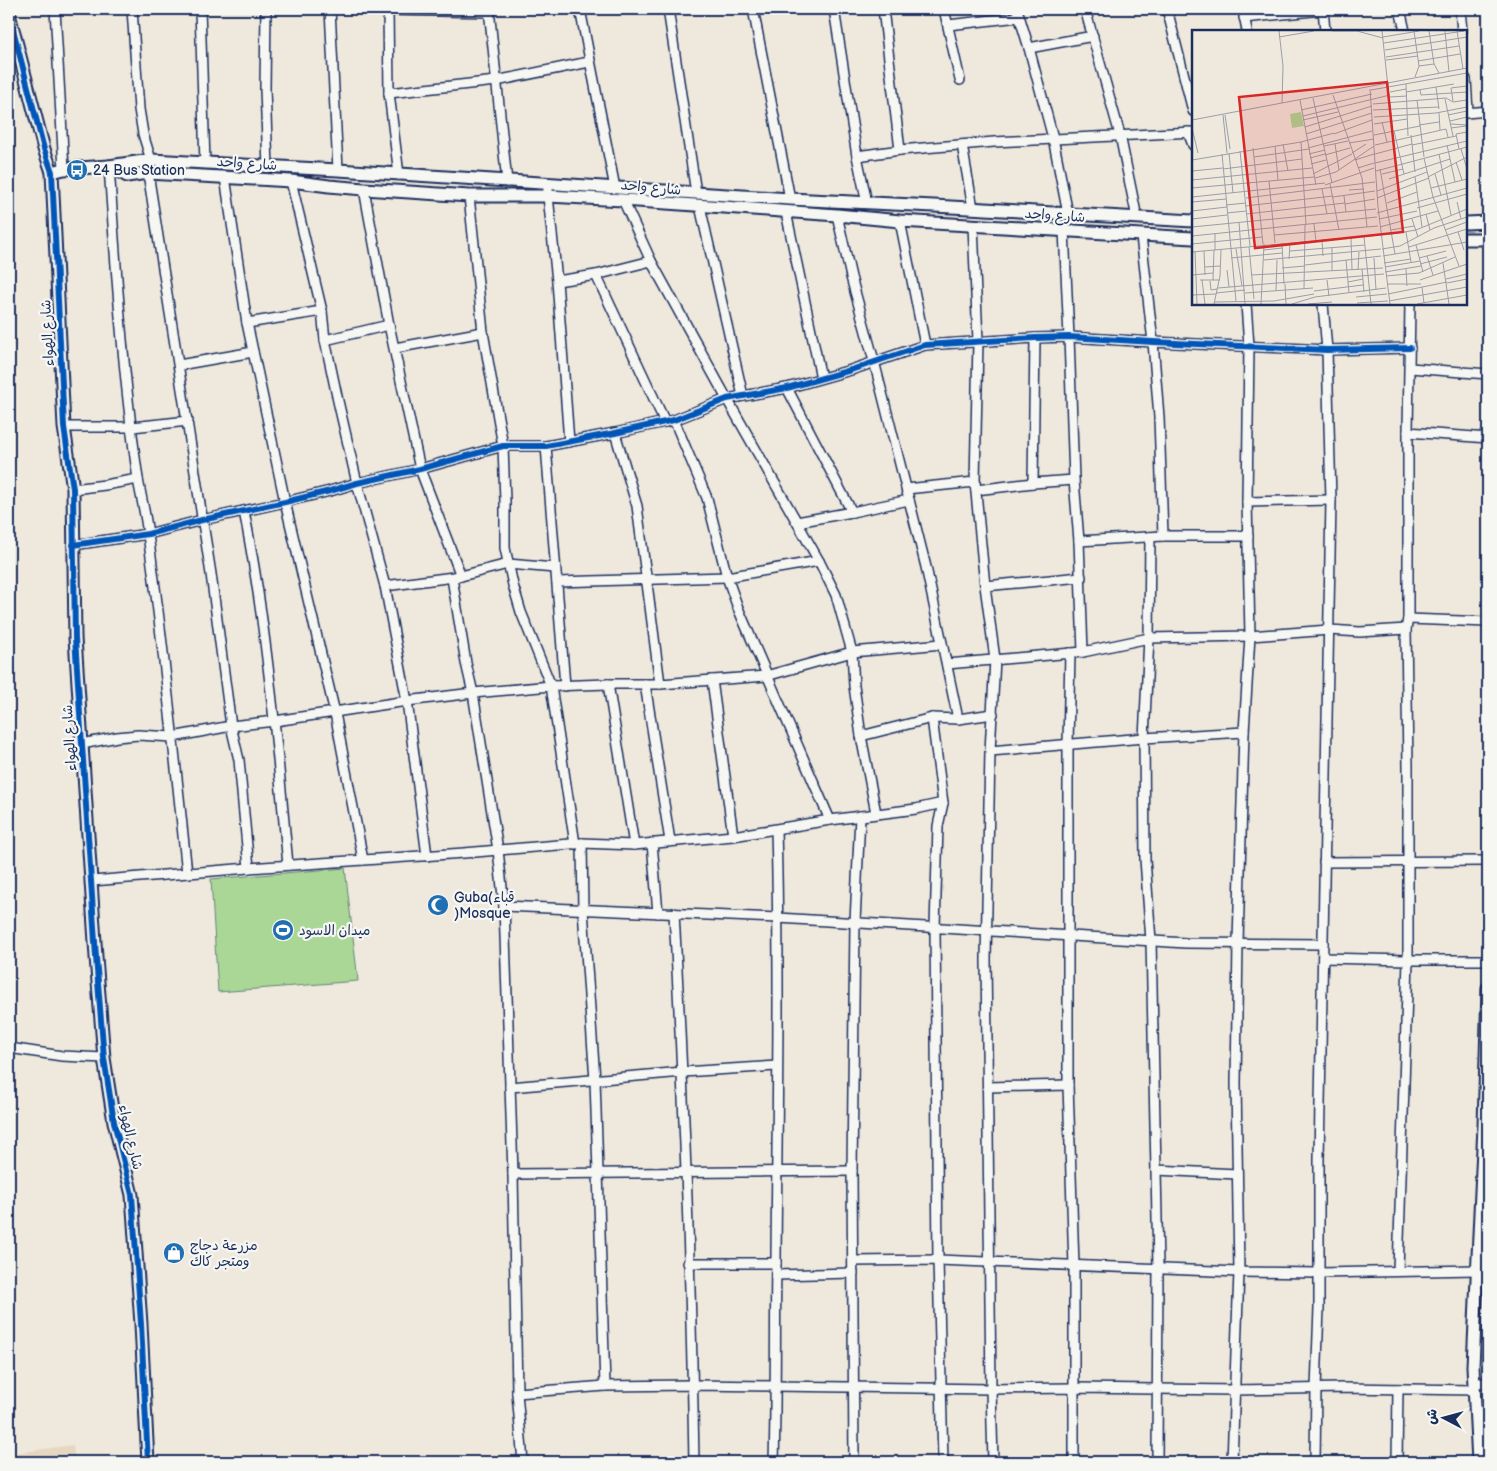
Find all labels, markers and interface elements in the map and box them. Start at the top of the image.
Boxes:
inset map [1192,30,1467,305]
street label: شارع واحد [216,153,278,175]
bus stop icon: 24 Bus Station [65,158,89,182]
place label: 24 Bus Station [93,162,185,179]
street label: شارع واحد [620,176,682,200]
street label: شارع واحد [1024,205,1086,227]
street label: شارع الهواء [37,299,59,367]
street label: شارع الهواء [59,704,81,772]
place label: Guba(قباء )Mosque [454,889,514,922]
mosque icon: Guba(قباء )Mosque [426,893,450,917]
sports icon: ميدان الاسود [271,918,295,942]
place label: ميدان الاسود [299,922,371,939]
street label: شارع الهواء [114,1103,146,1172]
place label: مزرعة دجاج ومتجر كاك [190,1237,258,1270]
shop icon: مزرعة دجاج ومتجر كاك [162,1241,186,1265]
north arrow [1420,1394,1470,1444]
text: ش [1422,1408,1441,1425]

